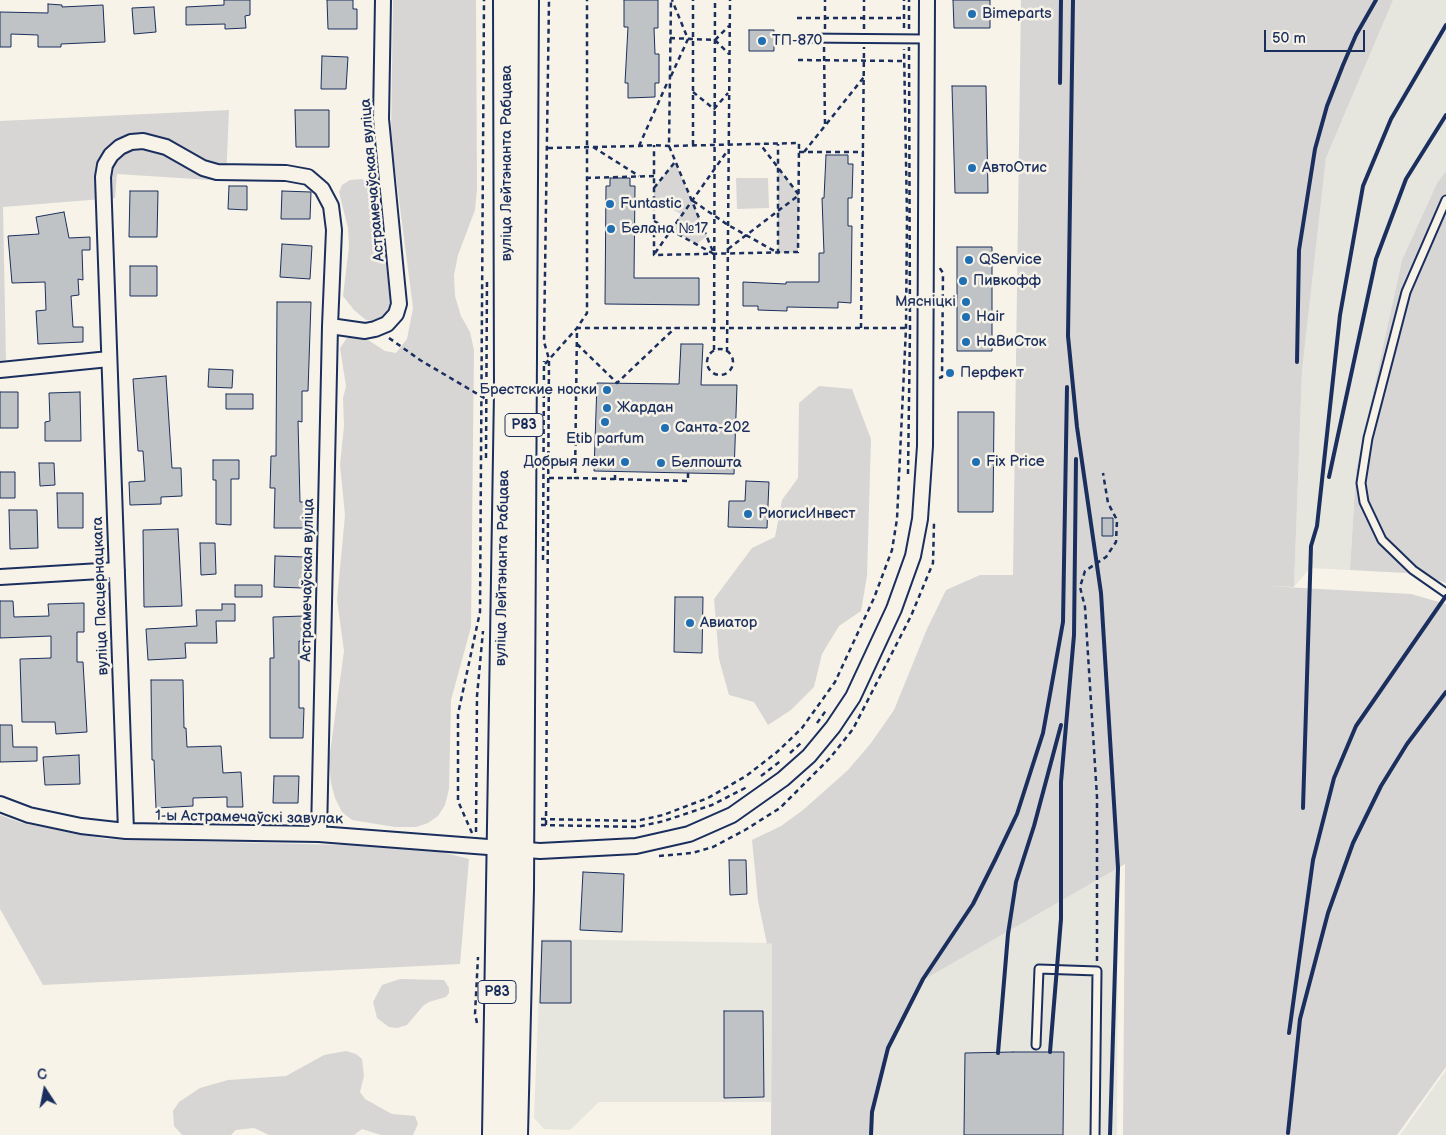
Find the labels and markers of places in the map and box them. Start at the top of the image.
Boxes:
place label: Bimeparts [982,5,1052,23]
marker: Bimeparts [966,8,978,20]
place label: ТП-870 [772,32,822,50]
marker: ТП-870 [756,35,768,47]
place label: АвтоОтис [982,159,1047,177]
marker: АвтоОтис [966,162,978,174]
place label: Funtastic [620,195,682,213]
marker: Funtastic [604,198,616,210]
place label: Белана №17 [621,220,708,238]
marker: Белана №17 [605,223,617,235]
place label: QService [979,251,1042,269]
marker: QService [963,254,975,266]
place label: Пивкофф [973,272,1041,290]
marker: Пивкофф [957,275,969,287]
place label: Мясніцкі [895,293,956,311]
marker: Мясніцкі [960,296,972,308]
place label: Hair [976,308,1004,326]
marker: Hair [960,311,972,323]
place label: НаВиСток [976,333,1047,351]
marker: НаВиСток [960,336,972,348]
place label: Перфект [960,364,1024,382]
marker: Перфект [944,367,956,379]
place label: Брестские носки [480,381,597,399]
marker: Брестские носки [601,384,613,396]
place label: Жардан [617,399,674,417]
marker: Жардан [601,402,613,414]
marker: Etib parfum [599,416,611,428]
place label: Санта-202 [675,419,750,437]
marker: Санта-202 [659,422,671,434]
place label: Etib parfum [566,430,644,448]
place label: Добрыя леки [523,453,615,471]
place label: Fix Price [986,453,1045,471]
place label: Белпошта [671,454,742,472]
marker: Добрыя леки [619,456,631,468]
marker: Fix Price [970,456,982,468]
marker: Белпошта [655,457,667,469]
place label: РиогисИнвест [758,505,855,523]
marker: РиогисИнвест [742,508,754,520]
place label: Авиатор [700,614,757,632]
marker: Авиатор [684,617,696,629]

